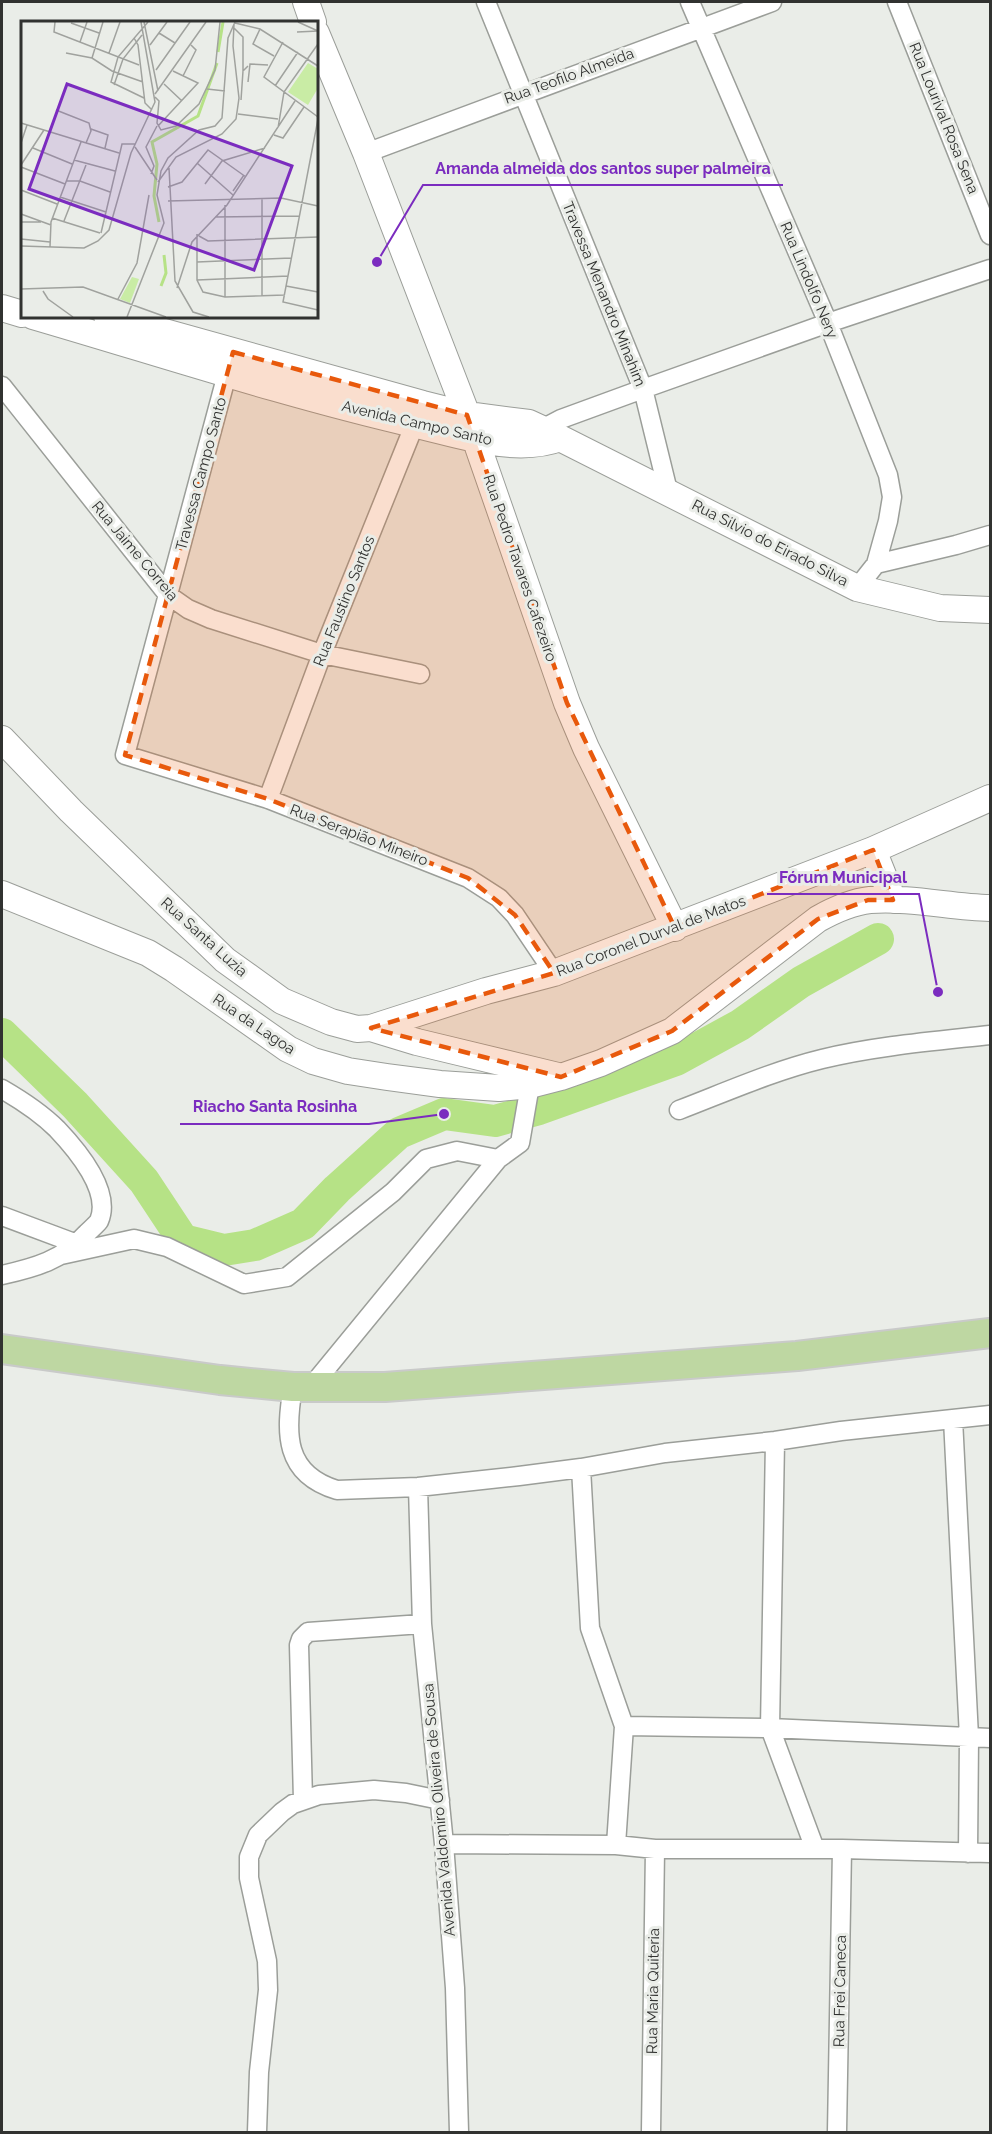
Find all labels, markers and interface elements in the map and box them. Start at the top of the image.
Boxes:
inset map [21,21,318,318]
street label: Rua Lourival Rosa Sena [905,40,983,196]
street label: Rua Teofilo Almeida [502,44,636,108]
callout: Amanda almeida dos santos super palmeira [423,151,783,185]
text: Amanda almeida dos santos super palmeira [435,159,771,178]
street label: Travessa Menandro Minahim [559,199,649,389]
street label: Rua Lindolfo Nery [776,219,842,341]
street label: Travessa Campo Santo [172,395,230,553]
street label: Avenida Campo Santo [340,397,494,449]
street label: Rua Pedro Tavares Cafezeiro [479,472,561,664]
street label: Rua Silvio do Eirado Silva [689,496,851,590]
street label: Rua Jaime Correia [88,497,182,605]
street label: Rua Faustino Santos [310,533,378,669]
street label: Rua Serapião Mineiro [287,800,431,870]
callout: Fórum Municipal [767,860,919,894]
text: Fórum Municipal [779,868,908,887]
street label: Rua Coronel Durval de Matos [554,892,748,980]
street label: Rua Santa Luzia [157,893,251,981]
street label: Rua da Lagoa [209,990,299,1058]
callout: Riacho Santa Rosinha [180,1090,369,1124]
text: Riacho Santa Rosinha [193,1097,357,1116]
street label: Avenida Valdomiro Oliveira de Sousa [419,1683,459,1937]
street label: Rua Maria Quiteria [643,1928,663,2054]
street label: Rua Frei Caneca [830,1935,850,2047]

